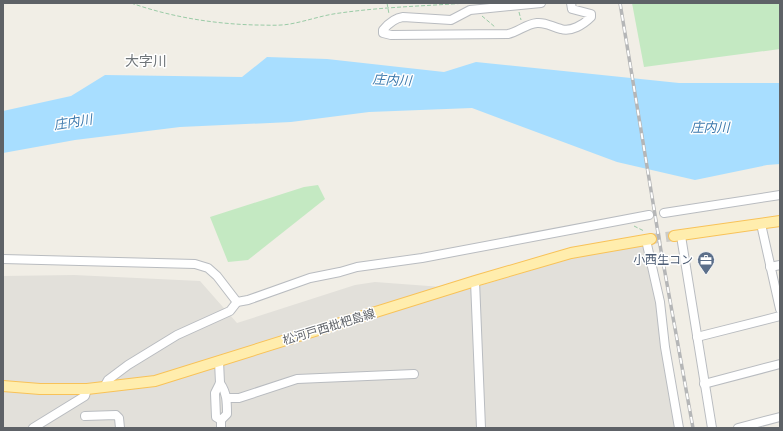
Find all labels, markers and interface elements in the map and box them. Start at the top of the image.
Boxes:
district label: 大字川 [125,52,167,70]
water label: 庄内川 [372,70,414,90]
water label: 庄内川 [52,110,96,133]
water label: 庄内川 [690,119,731,136]
office icon: 小西生コン [696,250,716,275]
place label: 小西生コン [633,252,693,268]
street label: 松河戸西枇杷島線 [281,305,377,349]

